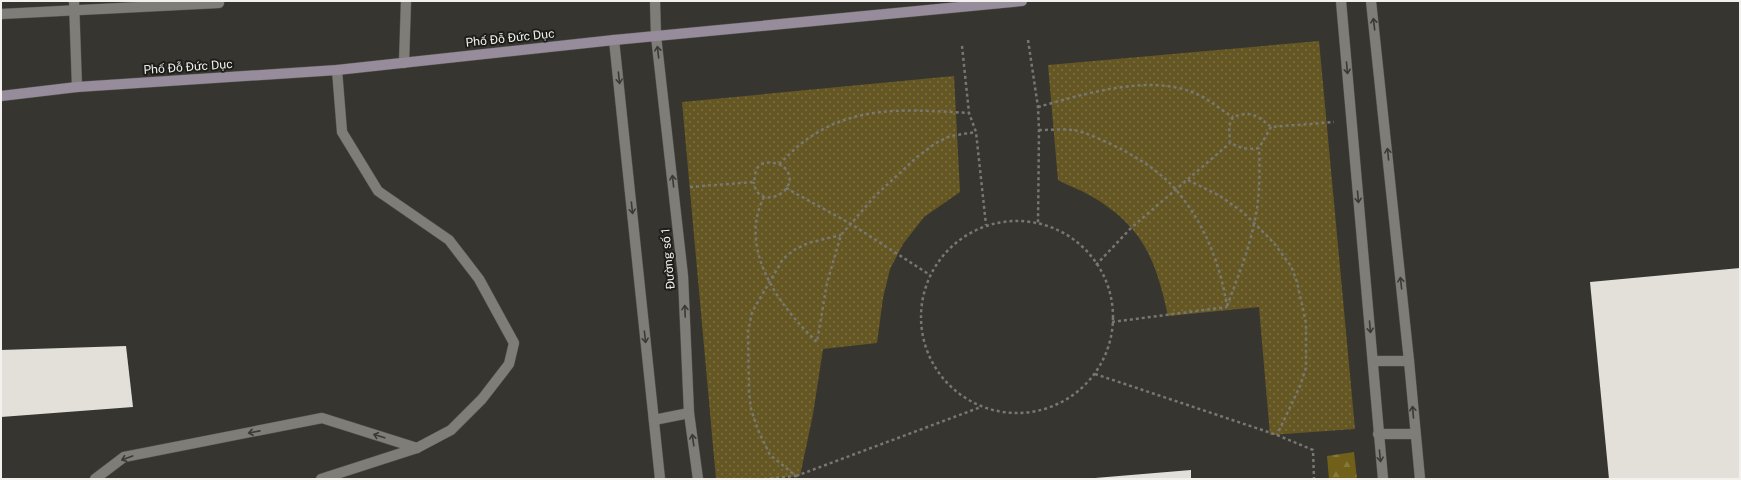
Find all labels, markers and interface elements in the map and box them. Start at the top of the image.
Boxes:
one-way arrow [1370,18,1378,31]
street label: Phố Đỗ Đức Dục [465,26,555,50]
one-way arrow [654,46,662,59]
street label: Phố Đỗ Đức Dục [143,57,233,77]
one-way arrow [1343,61,1351,74]
one-way arrow [615,71,622,84]
one-way arrow [1384,148,1391,161]
one-way arrow [669,175,677,188]
one-way arrow [1355,190,1362,203]
one-way arrow [628,201,636,214]
street label: Đường số 1 [658,228,678,290]
one-way arrow [1397,277,1405,290]
one-way arrow [681,305,689,318]
one-way arrow [1366,320,1373,333]
one-way arrow [642,330,649,343]
one-way arrow [1410,406,1417,419]
one-way arrow [247,428,260,436]
one-way arrow [373,432,386,439]
one-way arrow [689,434,697,447]
one-way arrow [1377,449,1384,462]
one-way arrow [120,455,133,462]

